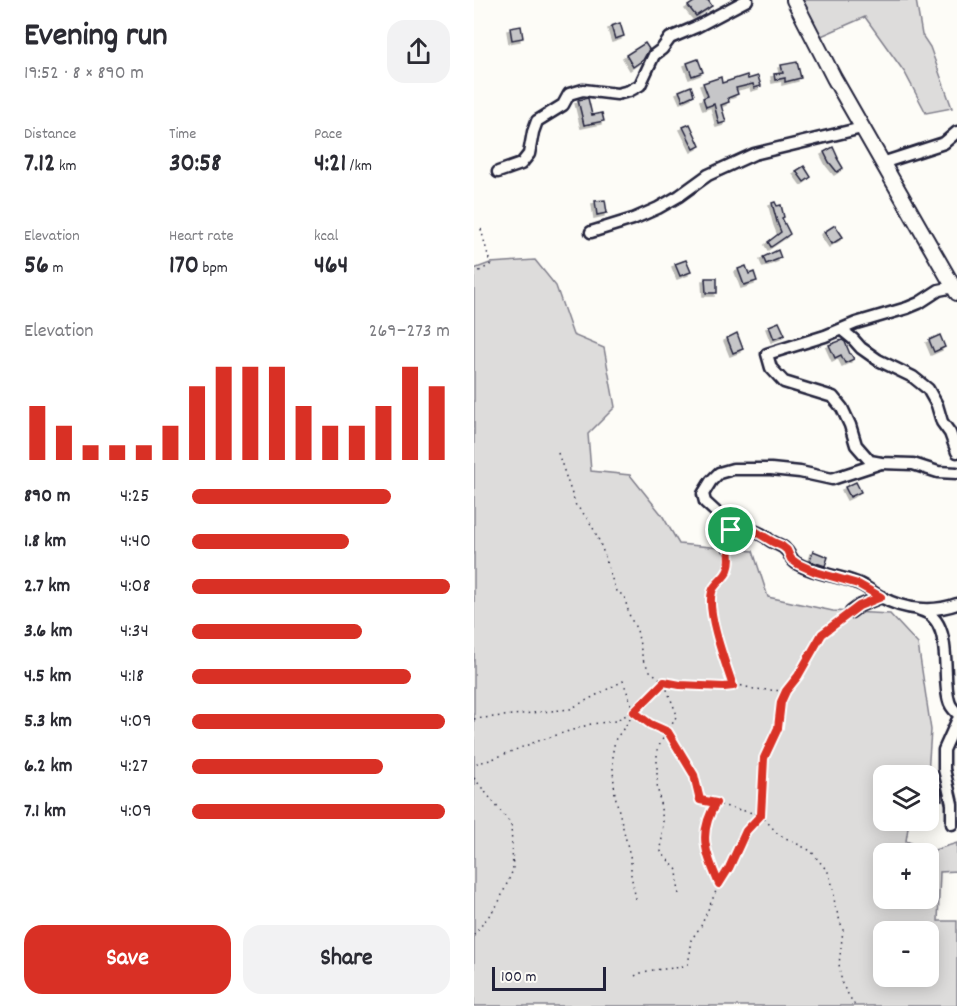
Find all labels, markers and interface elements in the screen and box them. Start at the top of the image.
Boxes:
text: Evening run [24,14,168,61]
button: share [387,20,450,83]
text: 19:52 · 8 × 890 m [24,60,144,88]
text: Distance [24,123,76,146]
text: Time [169,123,196,146]
text: Pace [314,123,342,146]
text: 7.12 [24,146,55,183]
text: 30:58 [169,146,222,183]
text: 4:21 [314,146,346,183]
text: km [55,155,77,178]
text: /km [346,155,372,178]
text: Elevation [24,225,80,248]
text: Heart rate [169,225,234,248]
text: kcal [314,225,338,248]
text: 56 [24,248,49,285]
text: 170 [169,248,199,285]
text: 464 [314,248,348,285]
text: m [49,257,63,280]
text: bpm [199,257,228,280]
text: Elevation [24,318,94,346]
text: 269–273 m [369,318,450,346]
text: 890 m [24,483,70,511]
text: 4:25 [120,483,150,511]
pin [705,504,756,555]
icon: arrive [714,513,747,546]
text: 1.8 km [24,528,66,556]
text: 4:40 [120,528,151,556]
text: 2.7 km [24,573,70,601]
text: 4:08 [120,573,151,601]
text: 3.6 km [24,618,73,646]
text: 4:34 [120,618,149,646]
text: 4.5 km [24,663,71,691]
text: 4:18 [120,663,144,691]
text: 5.3 km [24,708,72,736]
text: 4:09 [120,708,152,736]
text: 6.2 km [24,753,72,781]
text: 4:27 [120,753,148,781]
map controls [873,765,939,987]
button: layers [873,765,939,831]
text: 7.1 km [24,798,66,826]
text: 4:09 [120,798,152,826]
button: + [873,843,939,909]
button: − [873,921,939,987]
button: Save [24,925,231,994]
button: Share [243,925,450,994]
scale bar [492,964,606,992]
text: 100 m [501,966,537,989]

